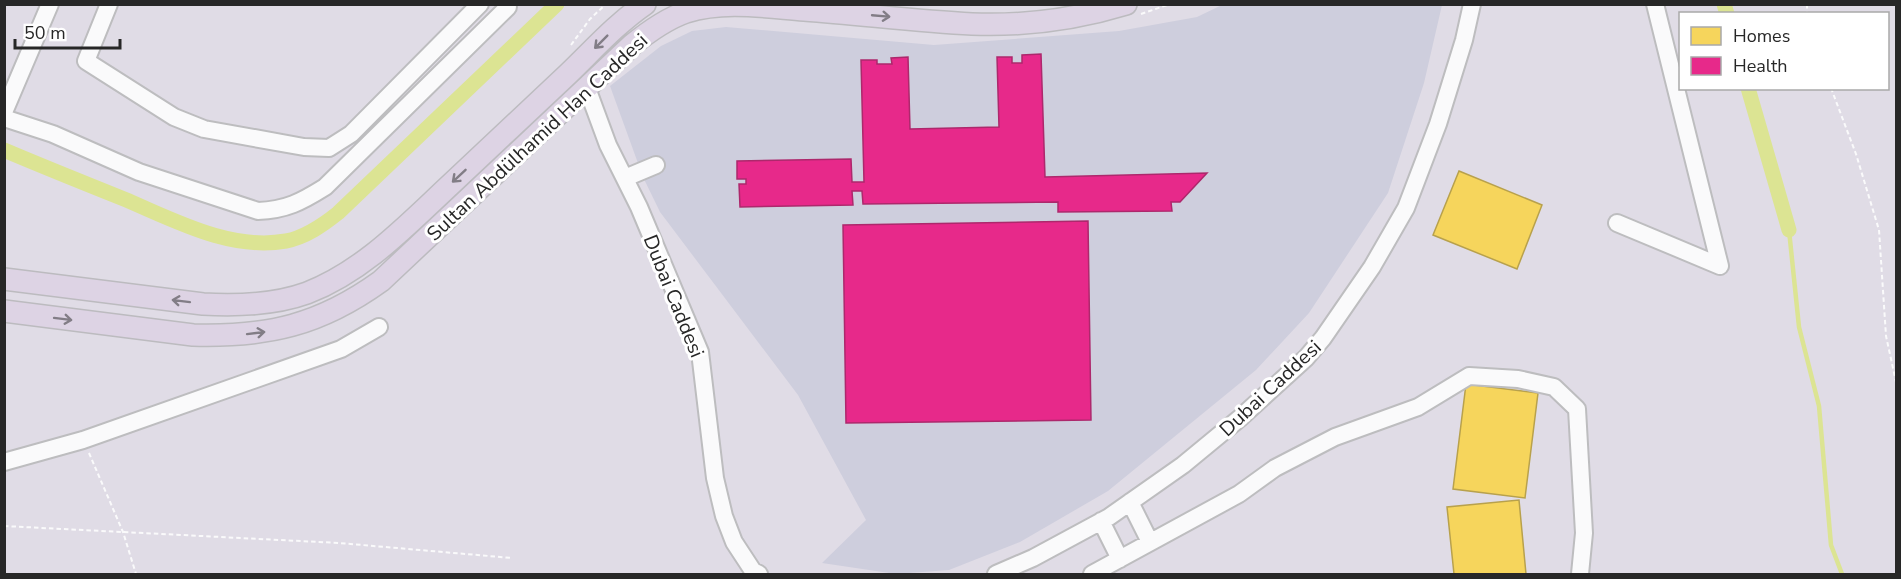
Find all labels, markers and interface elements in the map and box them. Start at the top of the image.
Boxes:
one-way arrow [871,11,891,22]
scale bar [15,12,120,50]
legend [1679,12,1889,90]
text: 50 m [24,21,66,45]
text: Homes [1733,24,1790,48]
street label: Sultan Abdülhamid Han Caddesi [421,28,654,247]
one-way arrow [593,34,608,49]
text: Health [1733,54,1788,78]
one-way arrow [452,169,467,183]
street label: Dubai Caddesi [637,231,710,362]
one-way arrow [171,295,191,306]
one-way arrow [52,313,72,324]
one-way arrow [246,328,266,339]
street label: Dubai Caddesi [1214,334,1327,443]

